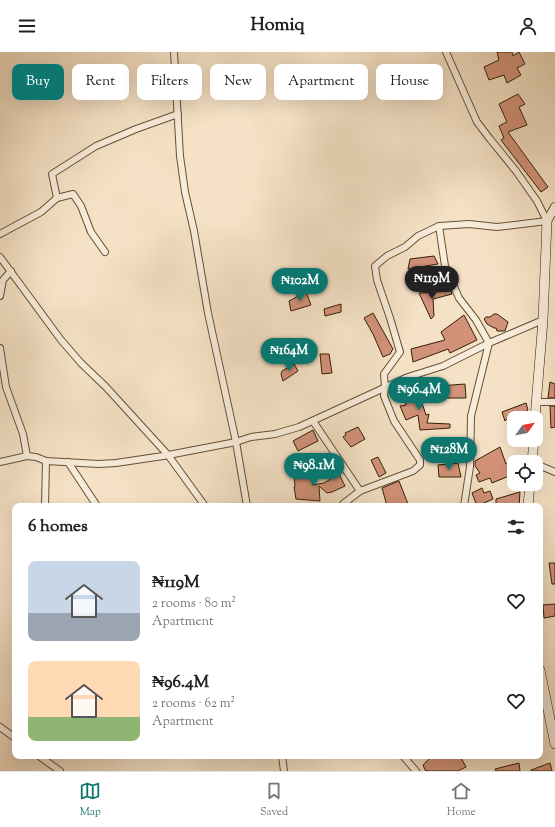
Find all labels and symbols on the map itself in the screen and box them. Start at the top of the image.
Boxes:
pin: ₦119M [404,266,460,300]
pin: ₦102M [272,268,328,302]
pin: ₦164M [261,338,317,372]
pin: ₦96.4M [386,377,452,411]
north arrow [507,411,543,447]
pin: ₦128M [421,437,477,471]
pin: ₦98.1M [281,453,347,487]

